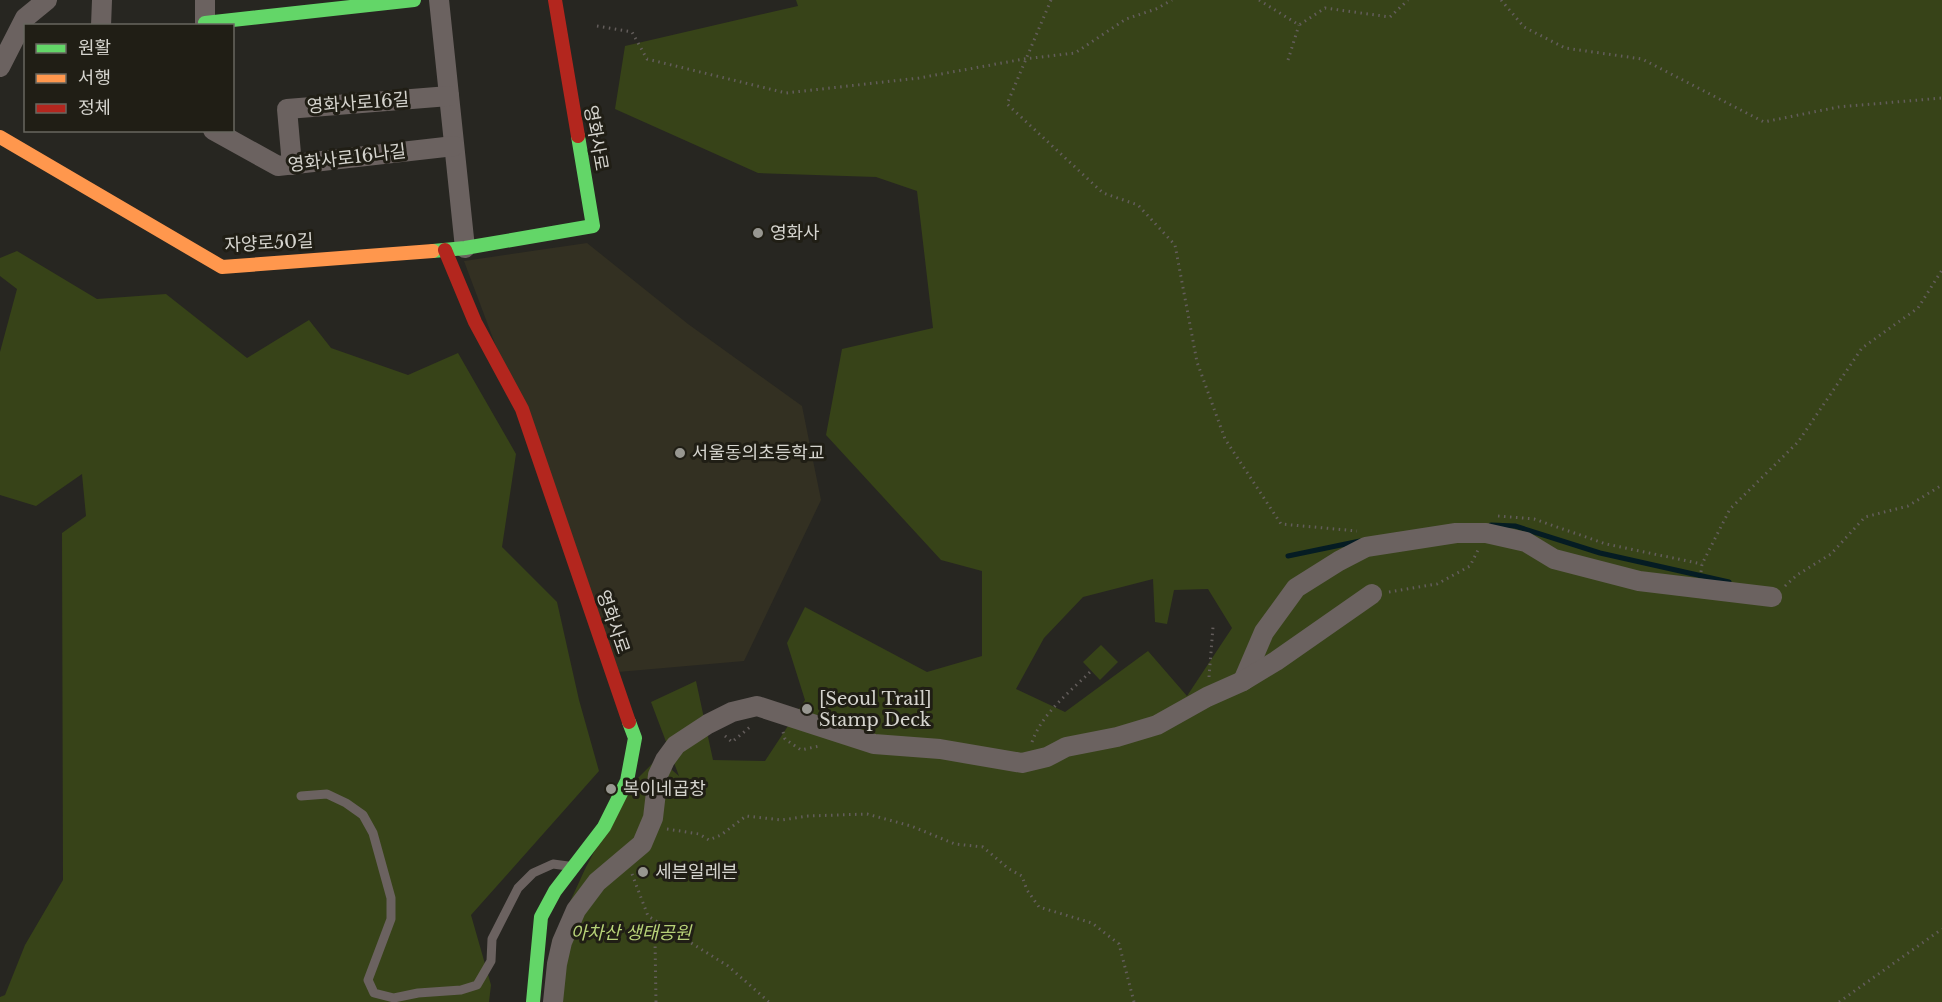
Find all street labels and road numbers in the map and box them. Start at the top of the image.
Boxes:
street label: 영화사로16길 [306,88,410,118]
street label: 영화사로 [579,103,613,173]
street label: 영화사로16나길 [287,140,407,176]
street label: 자양로50길 [224,230,314,256]
street label: 영화사로 [592,587,634,657]

